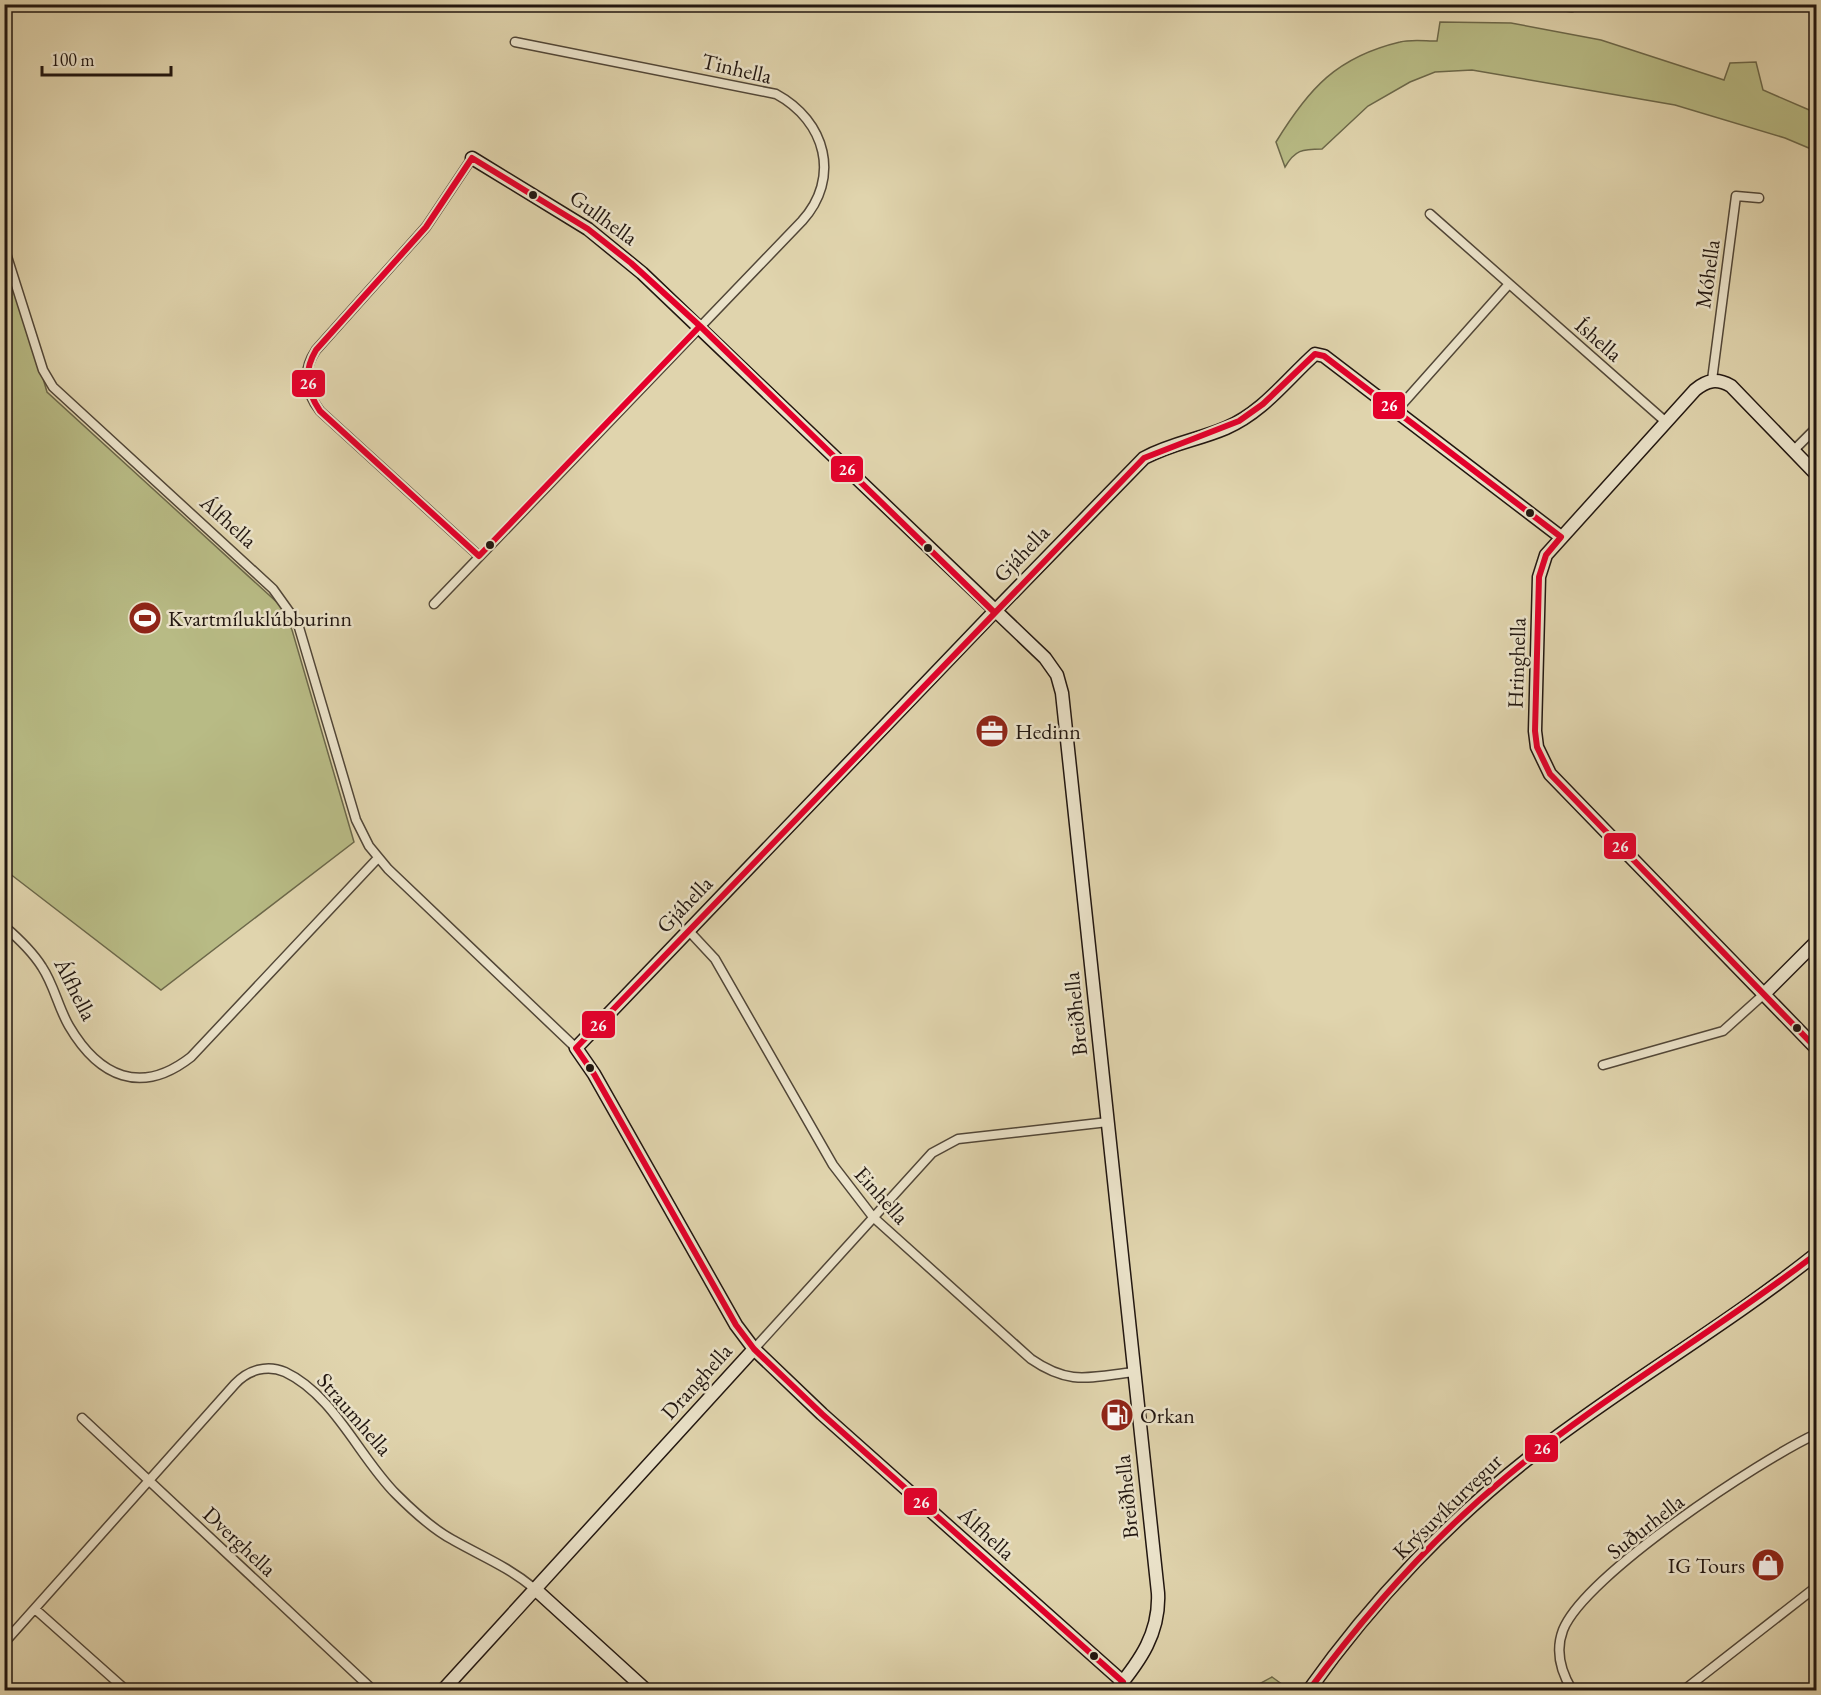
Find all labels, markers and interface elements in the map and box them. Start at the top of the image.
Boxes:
scale bar [42,39,171,77]
street label: Tinhella [699,46,775,91]
text: 100 m [51,48,95,71]
street label: Gullhella [564,183,644,252]
unlabelled marker [527,189,539,201]
street label: Móhella [1688,238,1727,310]
street label: Íshella [1569,311,1629,368]
line badge: 26 [291,369,326,398]
text: 26 [300,373,317,394]
line badge: 26 [1372,391,1406,420]
text: 26 [1381,395,1398,416]
line badge: 26 [830,455,864,483]
text: 26 [839,459,856,480]
street label: Álfhella [193,488,263,555]
unlabelled marker [1524,507,1536,519]
street label: Gjáhella [987,518,1056,588]
unlabelled marker [484,539,496,551]
unlabelled marker [922,542,934,554]
sports icon: Kvartmíluklúbburinn [127,600,163,636]
place label: Kvartmíluklúbburinn [168,604,353,633]
street label: Hringhella [1500,617,1533,709]
office icon: Hedinn [974,713,1010,749]
place label: Hedinn [1015,717,1081,746]
line badge: 26 [1603,832,1637,860]
text: 26 [1612,836,1629,857]
street label: Gjáhella [650,869,719,939]
street label: Álfhella [47,952,104,1026]
street label: Breiðhella [1057,970,1094,1057]
line badge: 26 [581,1010,616,1039]
text: 26 [590,1015,607,1036]
unlabelled marker [1791,1022,1803,1034]
unlabelled marker [584,1062,596,1074]
street label: Einhella [848,1160,916,1231]
street label: Dranghella [654,1337,738,1426]
street label: Straumhella [310,1367,399,1462]
fuel station icon: Orkan [1099,1397,1135,1433]
place label: Orkan [1140,1401,1195,1430]
line badge: 26 [1524,1434,1559,1463]
text: 26 [1534,1438,1551,1459]
street label: Krýsuvíkurvegur [1387,1446,1509,1566]
street label: Breiðhella [1108,1453,1145,1540]
line badge: 26 [903,1487,938,1516]
street label: Suðurhella [1601,1487,1690,1566]
text: 26 [913,1492,930,1513]
street label: Dverghella [197,1500,283,1583]
street label: Álfhella [951,1500,1021,1567]
shop icon: IG Tours [1750,1547,1786,1583]
place label: IG Tours [1668,1551,1745,1580]
unlabelled marker [1088,1650,1100,1662]

